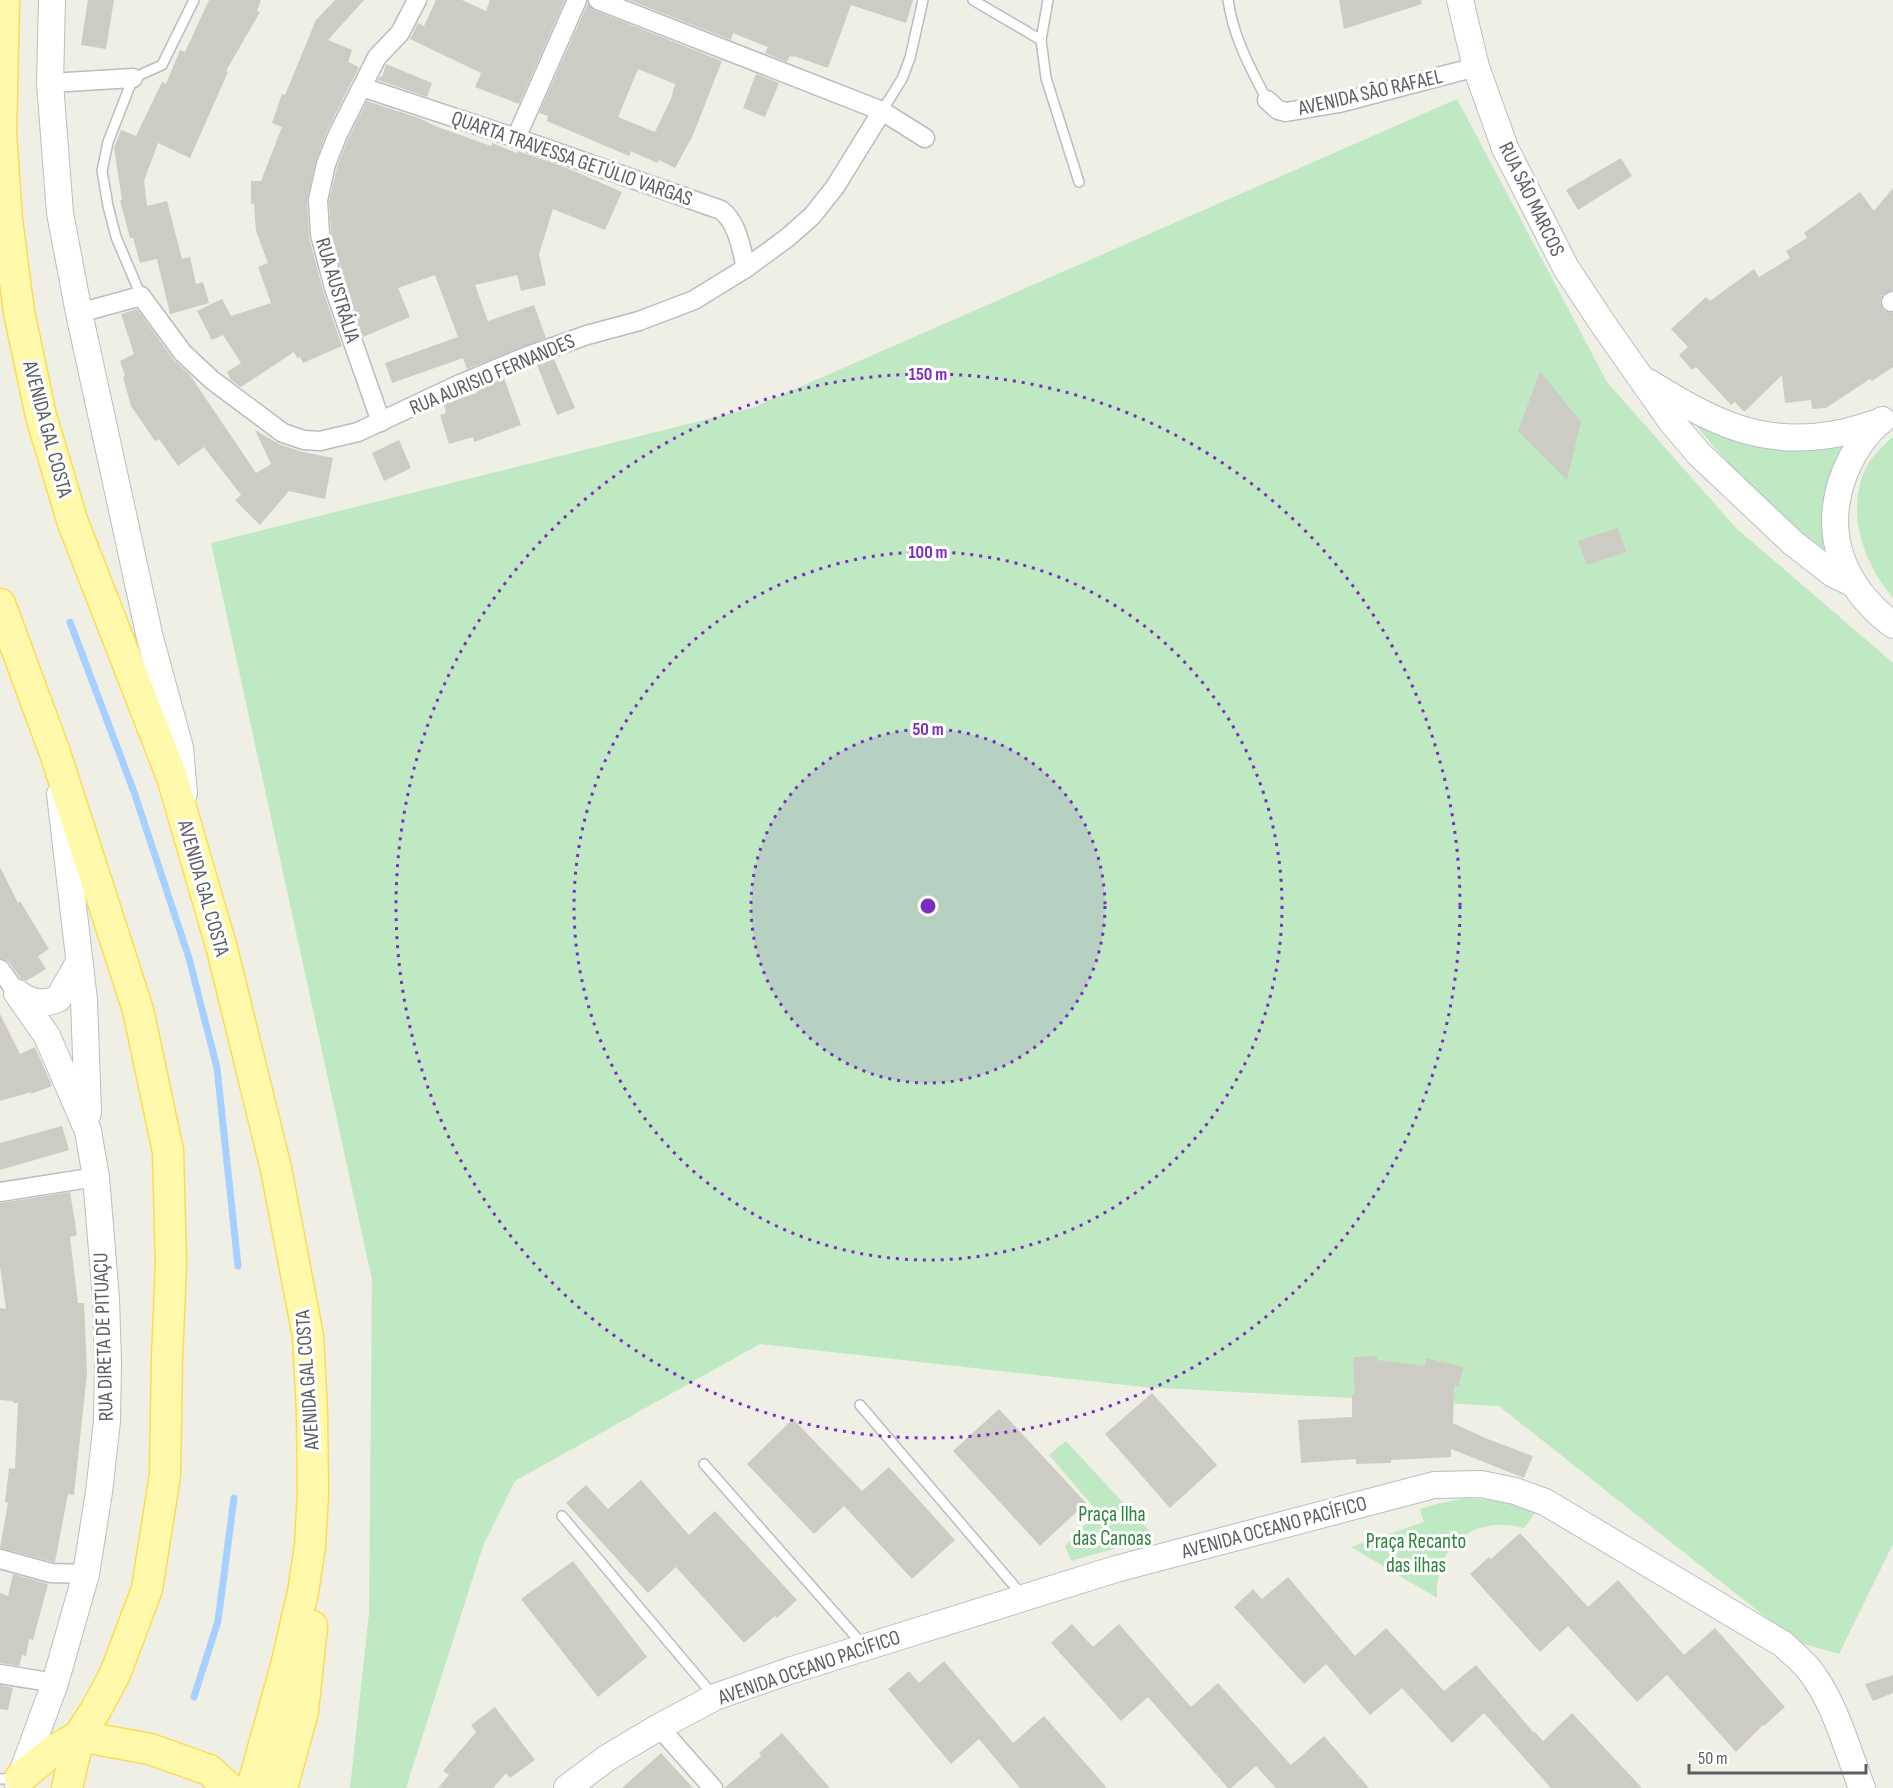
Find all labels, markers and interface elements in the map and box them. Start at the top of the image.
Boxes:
street label: AVENIDA SÃO RAFAEL [1295,64,1445,121]
street label: QUARTA TRAVESSA GETÚLIO VARGAS [448,105,696,212]
street label: RUA SÃO MARCOS [1493,138,1570,260]
street label: RUA AUSTRÁLIA [310,235,366,347]
street label: RUA AURISIO FERNANDES [406,328,579,421]
street label: AVENIDA GAL COSTA [17,357,78,501]
text: 150 m [909,364,947,385]
text: 100 m [909,542,948,563]
text: 50 m [912,719,944,740]
street label: AVENIDA GAL COSTA [172,816,235,960]
centre of rings [918,896,938,916]
street label: RUA DIRETA DE PITUAÇU [88,1252,119,1422]
street label: AVENIDA GAL COSTA [290,1308,325,1452]
street label: AVENIDA OCEANO PACÍFICO [1178,1491,1370,1565]
park label: Praça Ilha das Canoas [1073,1502,1151,1551]
park label: Praça Recanto das ilhas [1366,1529,1466,1578]
street label: AVENIDA OCEANO PACÍFICO [714,1625,903,1711]
scale bar [1689,1737,1866,1775]
text: 50 m [1698,1748,1728,1769]

